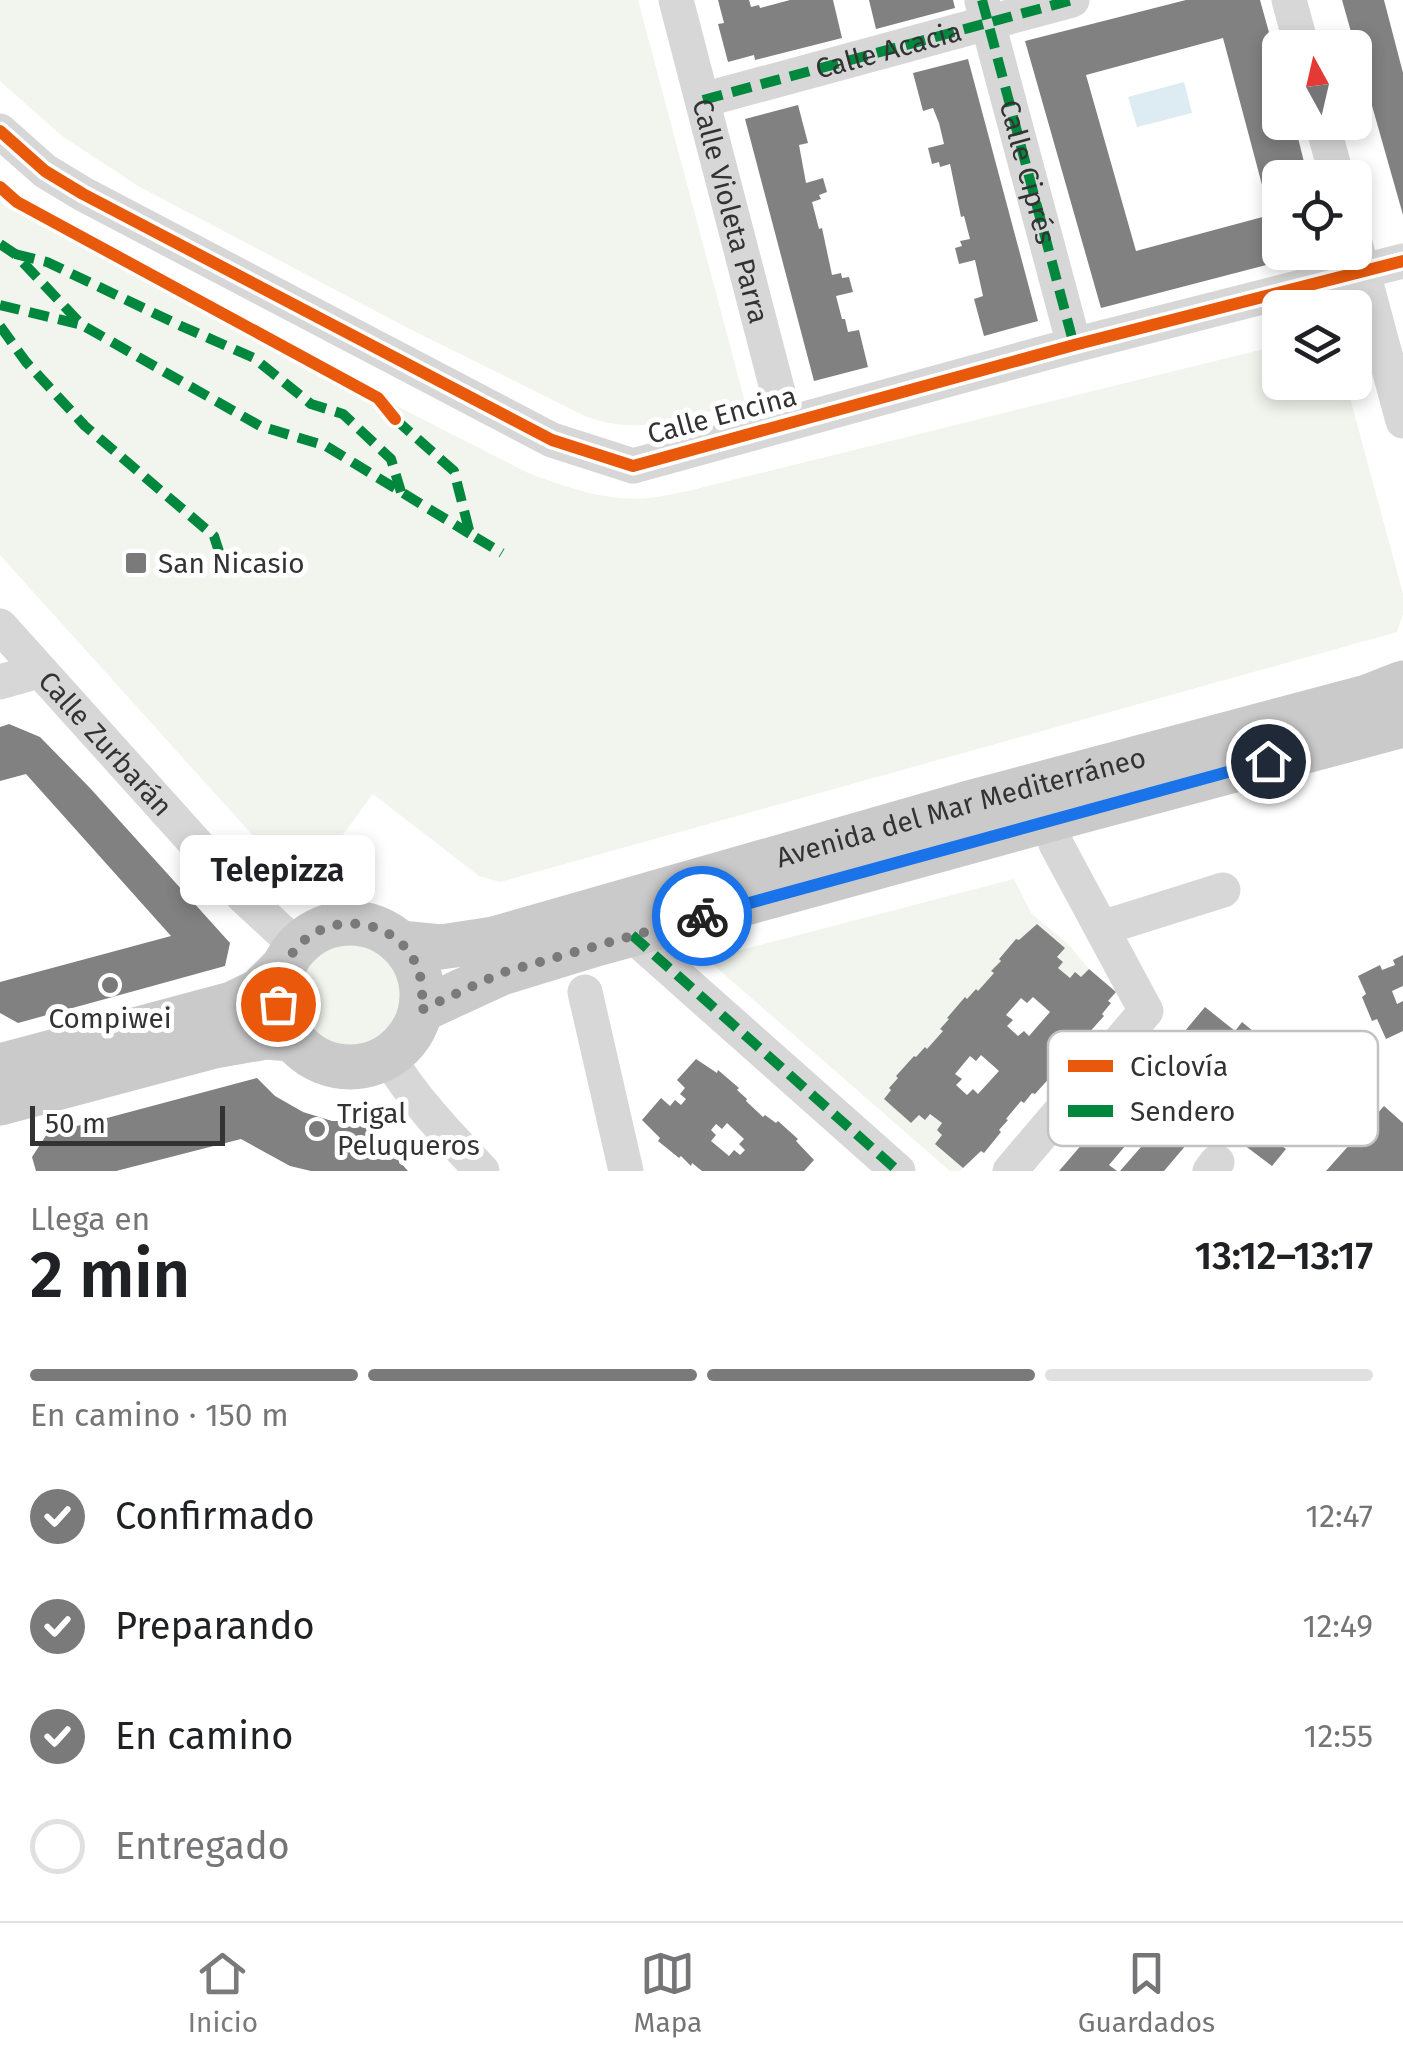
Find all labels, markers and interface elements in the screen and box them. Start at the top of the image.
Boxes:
street label: Calle Acacia [811,14,965,85]
north arrow [1262,30,1372,140]
map controls [1262,30,1372,400]
street label: Calle Violeta Parra [686,95,776,327]
street label: Calle Ciprés [993,96,1063,248]
button: locate [1262,160,1372,270]
button: layers [1262,290,1372,400]
street label: Calle Encina [644,379,800,451]
place label: San Nicasio [158,547,305,580]
marker: San Nicasio [123,550,149,576]
street label: Calle Zurbarán [32,664,179,823]
pin [1226,719,1311,804]
icon: home [1241,734,1296,789]
street label: Avenida del Mar Mediterráneo [772,740,1149,874]
callout: Telepizza [180,834,376,904]
text: Telepizza [210,851,345,889]
courier [652,866,752,966]
icon: bike [675,889,730,944]
pin [236,962,321,1047]
marker: Compiwei [99,974,121,996]
icon: bag [251,977,306,1032]
place label: Compiwei [48,1002,172,1035]
legend [1048,1031,1378,1146]
text: Ciclovía [1130,1050,1228,1083]
text: Sendero [1130,1095,1235,1128]
place label: Trigal Peluqueros [337,1097,480,1162]
scale bar [30,1101,225,1146]
text: 50 m [45,1107,106,1140]
marker: Trigal Peluqueros [306,1118,328,1140]
text: Llega en [30,1200,150,1238]
text: 13:12–13:17 [1195,1233,1373,1279]
text: 2 min [30,1236,190,1314]
text: En camino · 150 m [30,1396,289,1434]
icon: check [30,1489,85,1544]
text: Confirmado [115,1493,315,1539]
text: 12:47 [1305,1497,1373,1535]
icon: check [30,1599,85,1654]
text: Preparando [115,1603,315,1649]
text: 12:49 [1303,1607,1373,1645]
icon: check [30,1709,85,1764]
text: En camino [115,1713,294,1759]
text: 12:55 [1304,1717,1373,1755]
text: Entregado [115,1823,290,1869]
tab: Inicio [188,1946,258,2039]
tab: Mapa [634,1946,702,2039]
tab: Guardados [1078,1946,1215,2039]

